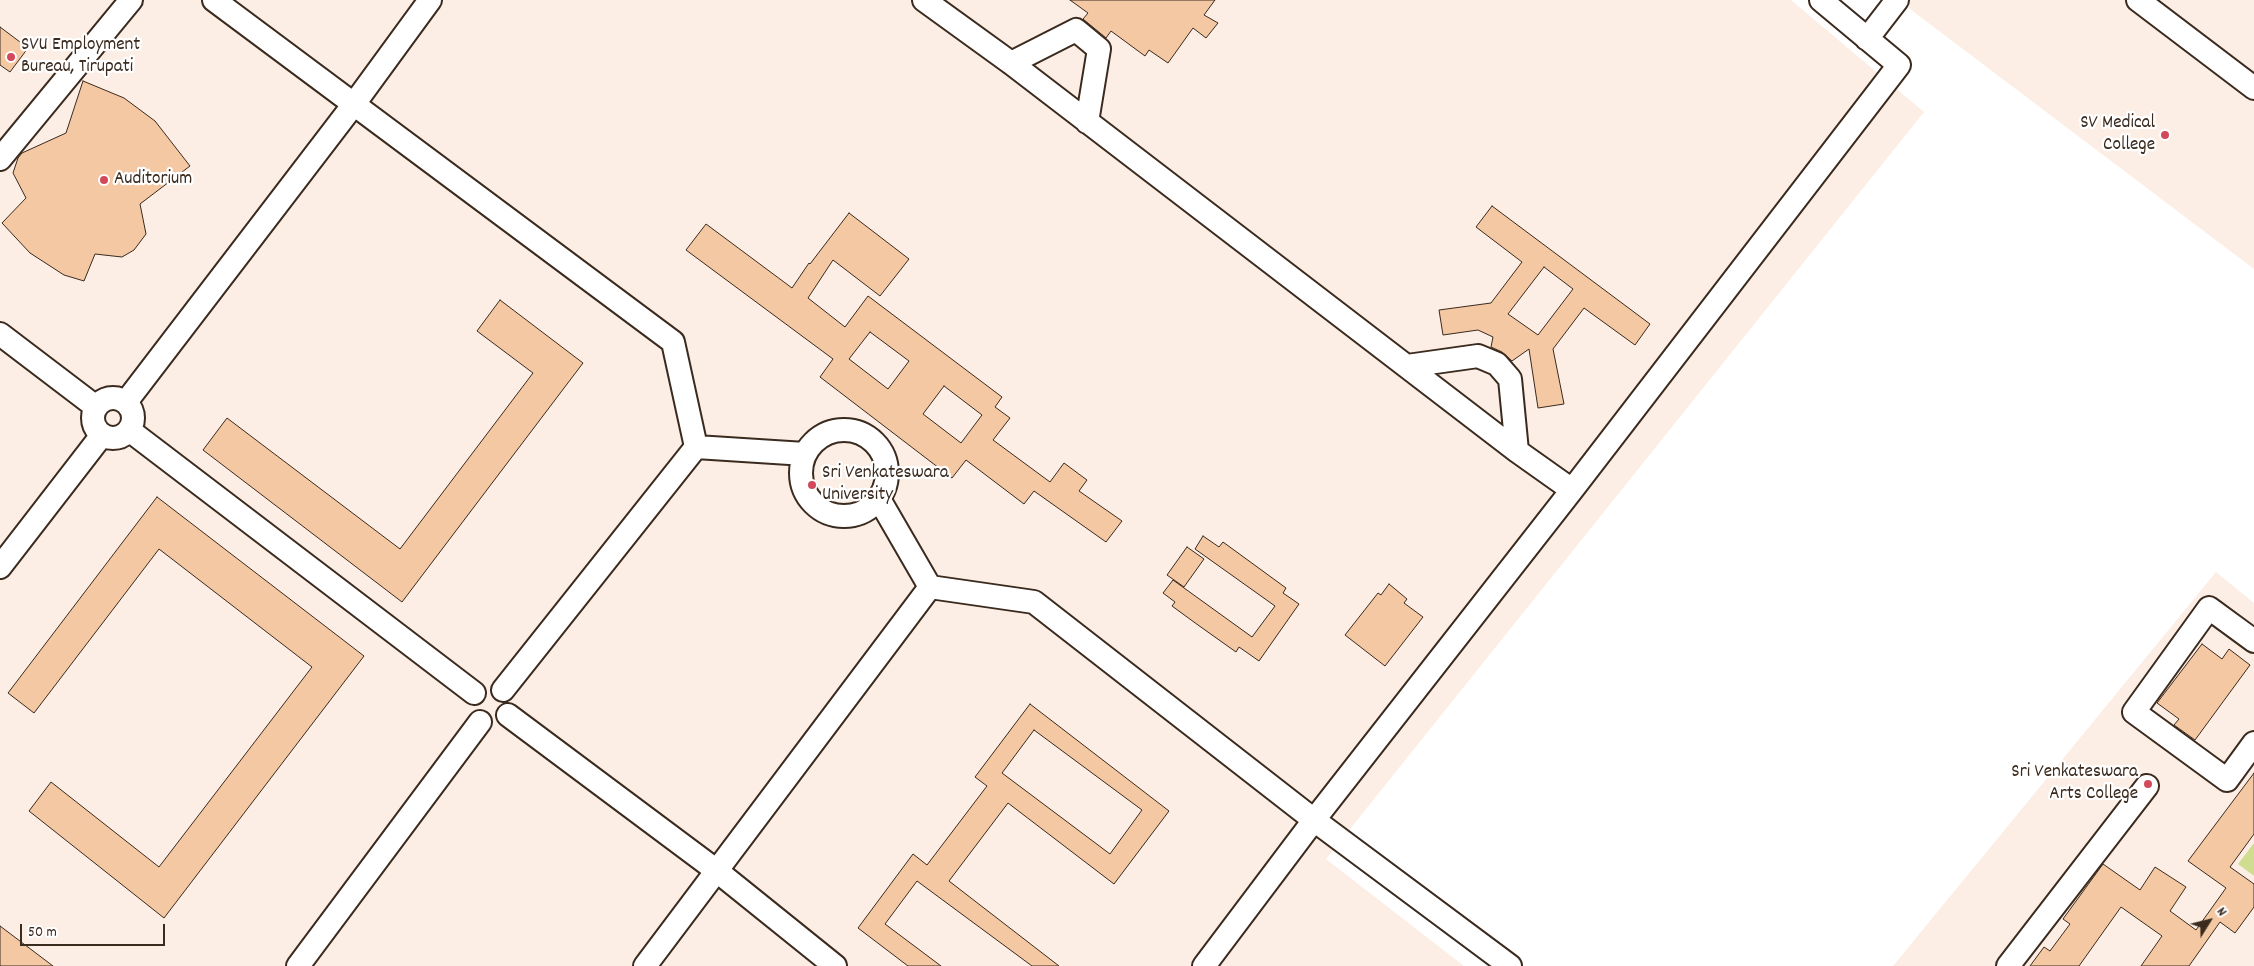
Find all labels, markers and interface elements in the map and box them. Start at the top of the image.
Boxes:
place label: SVU Employment Bureau, Tirupati [21,35,140,79]
marker: SVU Employment Bureau, Tirupati [5,51,17,63]
place label: SV Medical College [2080,113,2155,157]
marker: SV Medical College [2159,129,2171,141]
place label: Auditorium [114,169,192,191]
marker: Auditorium [98,174,110,186]
place label: Sri Venkateswara University [822,463,949,507]
marker: Sri Venkateswara University [806,479,818,491]
place label: Sri Venkateswara Arts College [2011,762,2138,806]
marker: Sri Venkateswara Arts College [2142,778,2154,790]
north arrow [2184,896,2234,946]
text: N [2211,903,2231,921]
scale bar [22,914,168,946]
text: 50 m [28,922,57,944]

